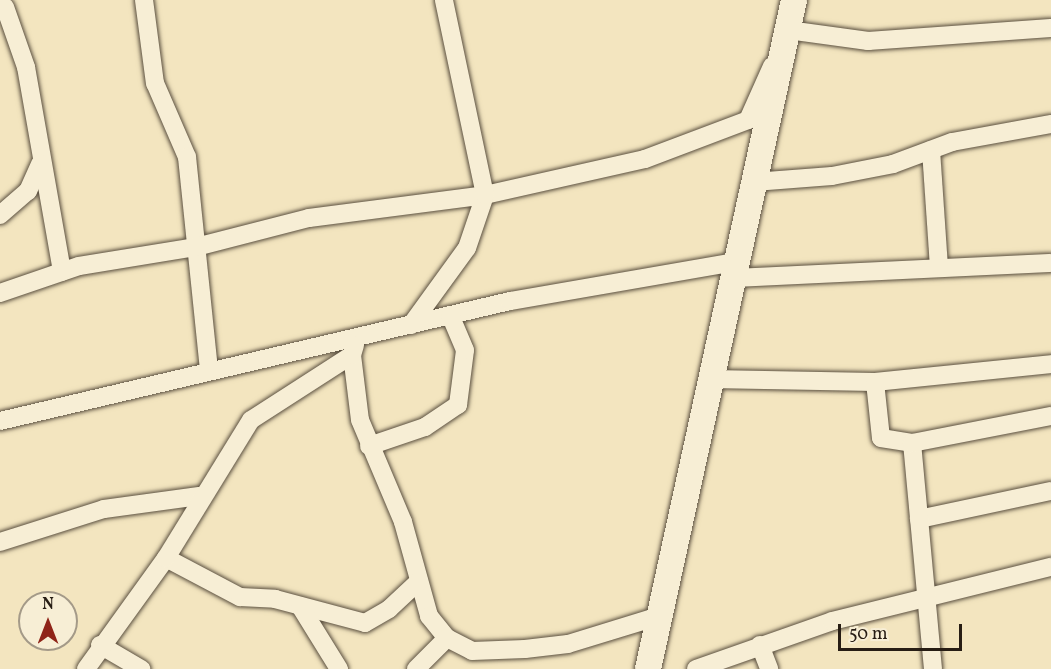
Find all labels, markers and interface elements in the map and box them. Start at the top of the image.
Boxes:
north arrow [18,591,78,651]
text: N [42,594,54,616]
scale bar [841,612,966,650]
text: 50 m [849,622,888,647]

